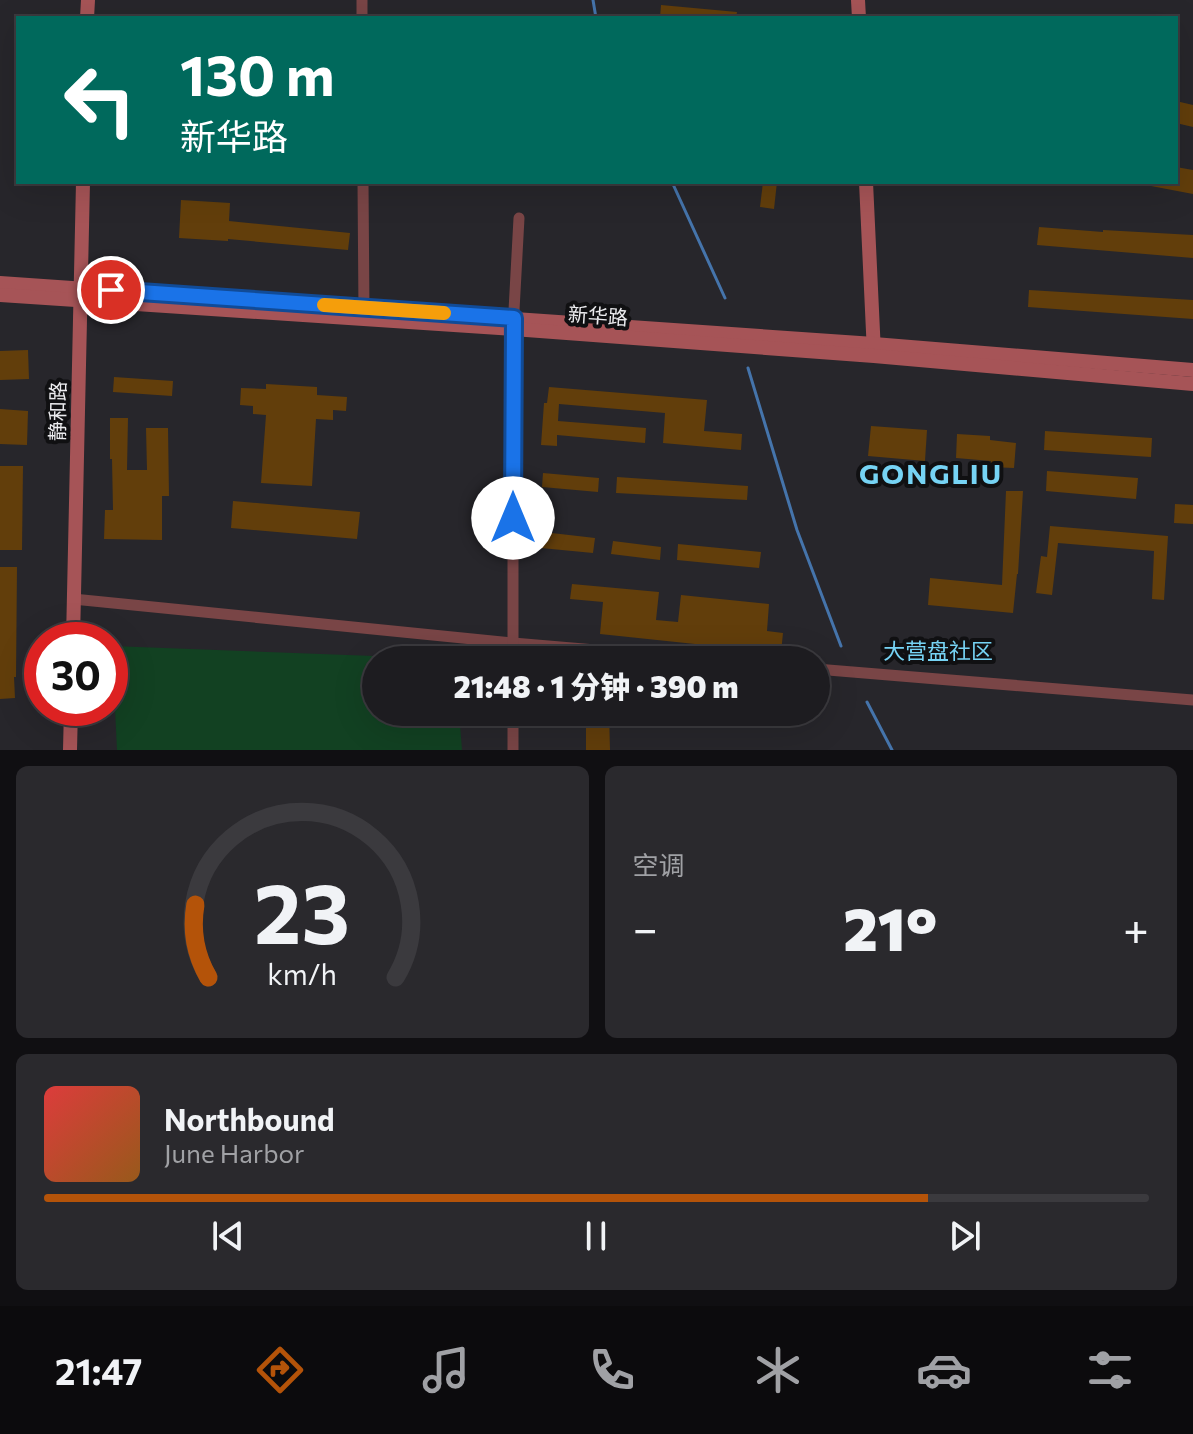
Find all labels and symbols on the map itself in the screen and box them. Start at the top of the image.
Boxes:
pin [77,256,145,324]
street label: 新华路 [567,301,629,329]
street label: 静和路 [44,381,70,441]
district label: GONGLIU [859,456,1003,490]
position arrow [471,476,555,560]
speed limit sign: 30 [24,622,128,726]
district label: 大营盘社区 [883,637,993,664]

